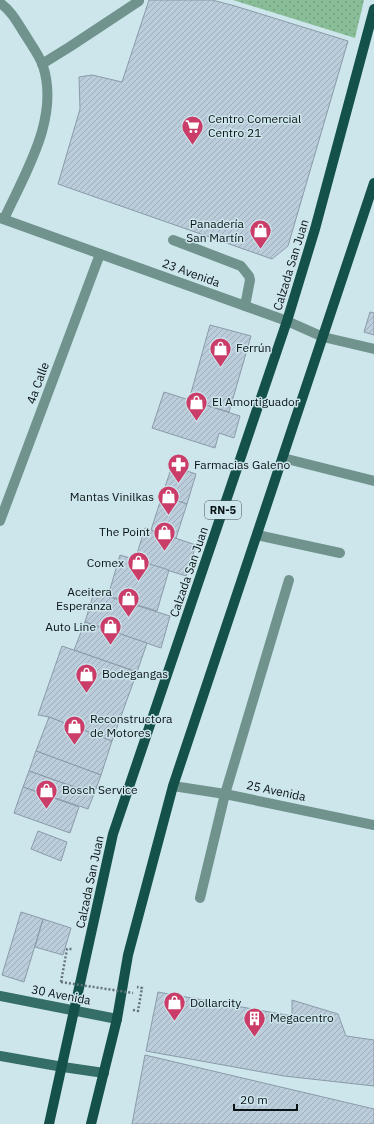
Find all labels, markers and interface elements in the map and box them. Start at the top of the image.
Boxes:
place label: Centro Comercial Centro 21 [208,111,301,140]
supermarket icon: Centro Comercial Centro 21 [180,113,206,146]
place label: Panadería San Martín [186,216,245,245]
street label: Calzada San Juan [270,217,312,312]
shop icon: Panadería San Martín [247,218,273,251]
street label: 23 Avenida [160,255,223,290]
shop icon: Ferrún [207,335,233,368]
place label: Ferrún [236,340,271,355]
street label: 4a Calle [23,360,52,406]
shop icon: El Amortiguador [183,389,209,422]
place label: El Amortiguador [212,394,300,409]
pharmacy icon: Farmacias Galeno [166,452,192,485]
place label: Farmacias Galeno [194,457,290,472]
shop icon: Mantas Vinilkas [156,484,182,517]
place label: Mantas Vinilkas [70,489,154,504]
road number: RN-5 [205,501,241,519]
shop icon: The Point [152,519,178,552]
place label: The Point [99,524,150,539]
street label: Calzada San Juan [166,525,211,619]
shop icon: Comex [126,550,152,583]
place label: Comex [87,555,124,570]
place label: Aceitera Esperanza [56,584,113,613]
shop icon: Aceitera Esperanza [115,586,141,619]
shop icon: Auto Line [98,614,124,647]
place label: Auto Line [45,619,96,634]
shop icon: Bodegangas [74,661,100,694]
place label: Bodegangas [102,666,168,681]
place label: Reconstructora de Motores [90,711,173,740]
shop icon: Reconstructora de Motores [61,713,87,746]
shop icon: Bosch Service [33,777,59,810]
street label: 25 Avenida [245,777,308,804]
place label: Bosch Service [62,782,138,797]
street label: Calzada San Juan [72,834,107,930]
street label: 30 Avenida [30,981,93,1008]
shop icon: Dollarcity [162,990,188,1023]
place label: Dollarcity [190,995,241,1010]
building icon: Megacentro [241,1005,267,1038]
place label: Megacentro [270,1010,334,1025]
scale bar [234,1086,297,1112]
text: 20 m [240,1092,268,1107]

